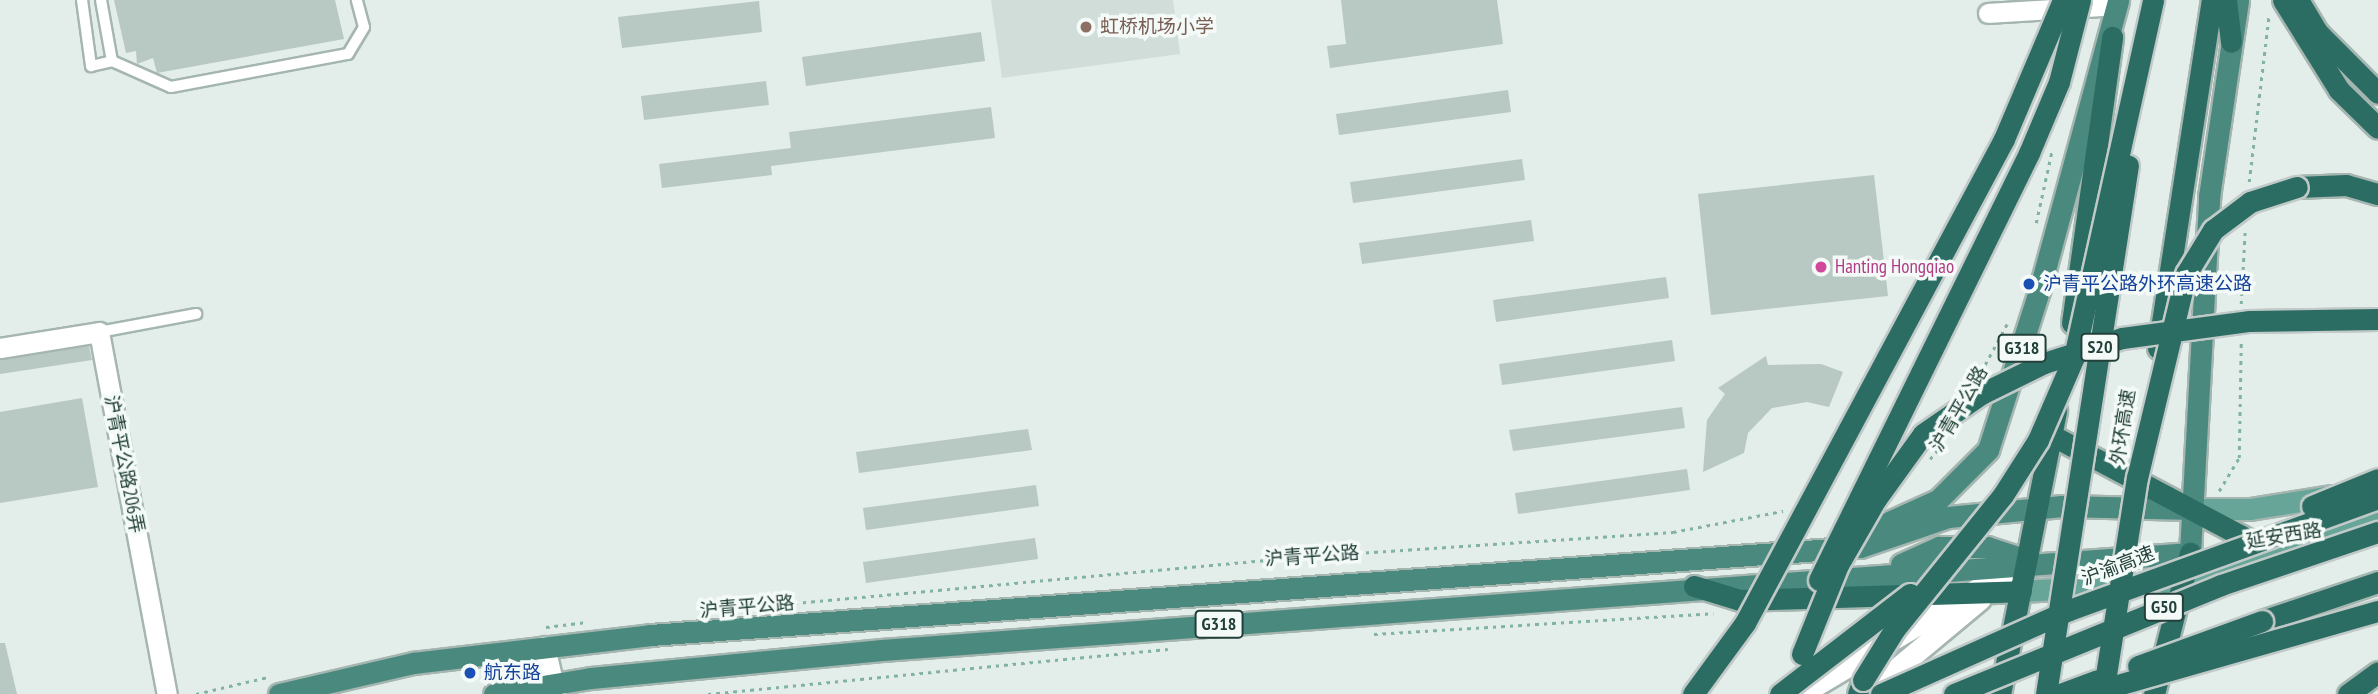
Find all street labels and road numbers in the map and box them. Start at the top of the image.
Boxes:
road number: S20 [2079,332,2121,362]
road number: G318 [1997,334,2046,362]
street label: 沪青平公路 [1925,362,1993,456]
street label: 外环高速 [2106,388,2140,466]
street label: 沪青平公路206弄 [99,393,149,535]
street label: 延安西路 [2245,519,2323,553]
street label: 沪青平公路 [1264,541,1360,571]
street label: 沪渝高速 [2078,542,2158,590]
street label: 沪青平公路 [699,592,795,622]
road number: G50 [2143,592,2185,622]
road number: G318 [1194,610,1244,638]

